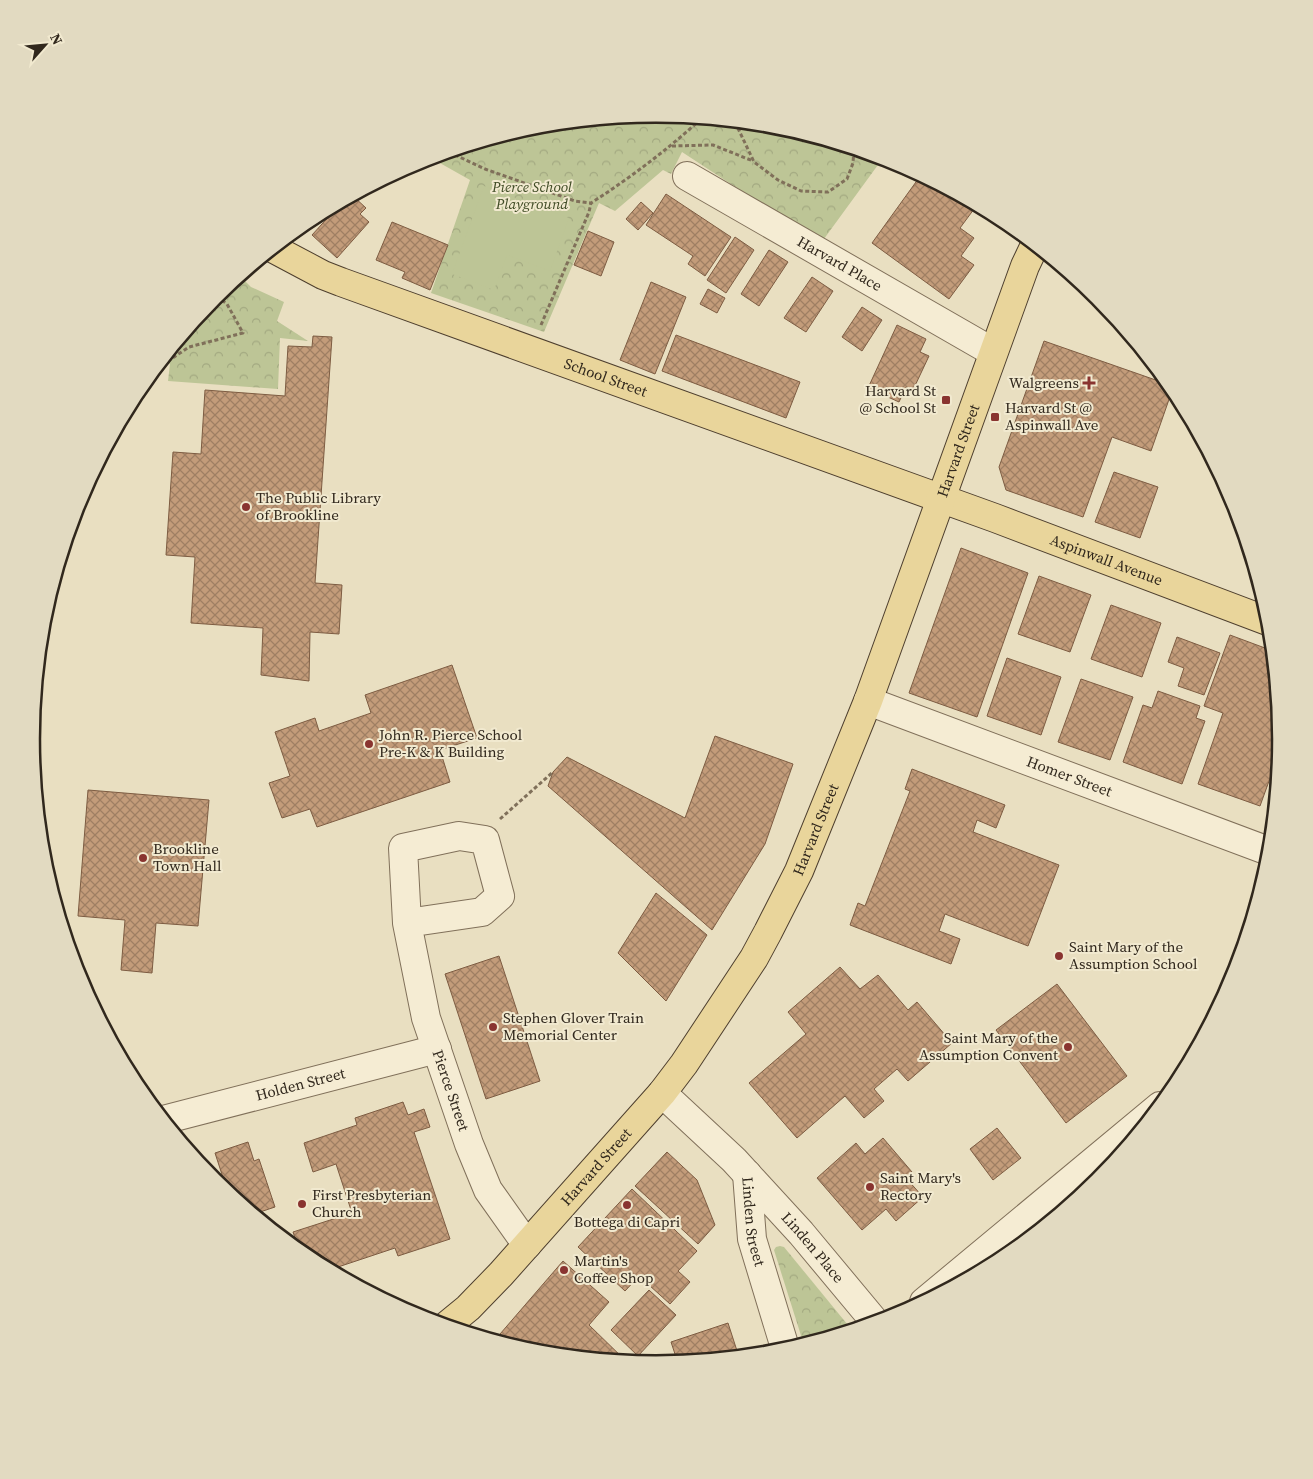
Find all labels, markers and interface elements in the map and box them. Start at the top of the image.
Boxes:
north arrow [20,20,70,70]
text: N [45,30,68,48]
park label: Pierce School Playground [491,176,573,214]
street label: Harvard Place [794,231,886,296]
street label: School Street [561,352,650,402]
place label: Walgreens [1009,372,1079,393]
marker: Walgreens [1083,377,1095,389]
place label: Harvard St @ School St [859,380,936,418]
marker: Harvard St @ School St [940,394,952,406]
place label: Harvard St @ Aspinwall Ave [1005,397,1099,435]
street label: Harvard Street [931,401,984,500]
marker: Harvard St @ Aspinwall Ave [989,411,1001,423]
place label: The Public Library of Brookline [256,487,381,525]
marker: The Public Library of Brookline [240,501,252,513]
street label: Aspinwall Avenue [1047,529,1166,591]
place label: John R. Pierce School Pre-K & K Building [378,724,523,762]
marker: John R. Pierce School Pre-K & K Building [363,738,375,750]
street label: Homer Street [1024,750,1115,802]
street label: Harvard Street [787,780,843,879]
place label: Brookline Town Hall [153,838,222,876]
marker: Brookline Town Hall [137,852,149,864]
place label: Saint Mary of the Assumption School [1069,936,1198,974]
marker: Saint Mary of the Assumption School [1053,950,1065,962]
place label: Stephen Glover Train Memorial Center [503,1007,644,1045]
marker: Stephen Glover Train Memorial Center [487,1021,499,1033]
place label: Saint Mary of the Assumption Convent [919,1027,1058,1065]
marker: Saint Mary of the Assumption Convent [1062,1041,1074,1053]
street label: Pierce Street [428,1047,475,1134]
street label: Holden Street [253,1062,347,1106]
street label: Harvard Street [556,1123,636,1210]
place label: Saint Mary's Rectory [880,1167,961,1205]
street label: Linden Street [737,1176,771,1269]
marker: Saint Mary's Rectory [864,1181,876,1193]
place label: First Presbyterian Church [312,1184,431,1222]
marker: First Presbyterian Church [296,1198,308,1210]
marker: Bottega di Capri [621,1199,633,1211]
street label: Linden Place [777,1207,849,1287]
place label: Bottega di Capri [574,1211,680,1232]
place label: Martin's Coffee Shop [574,1250,654,1288]
marker: Martin's Coffee Shop [558,1264,570,1276]

